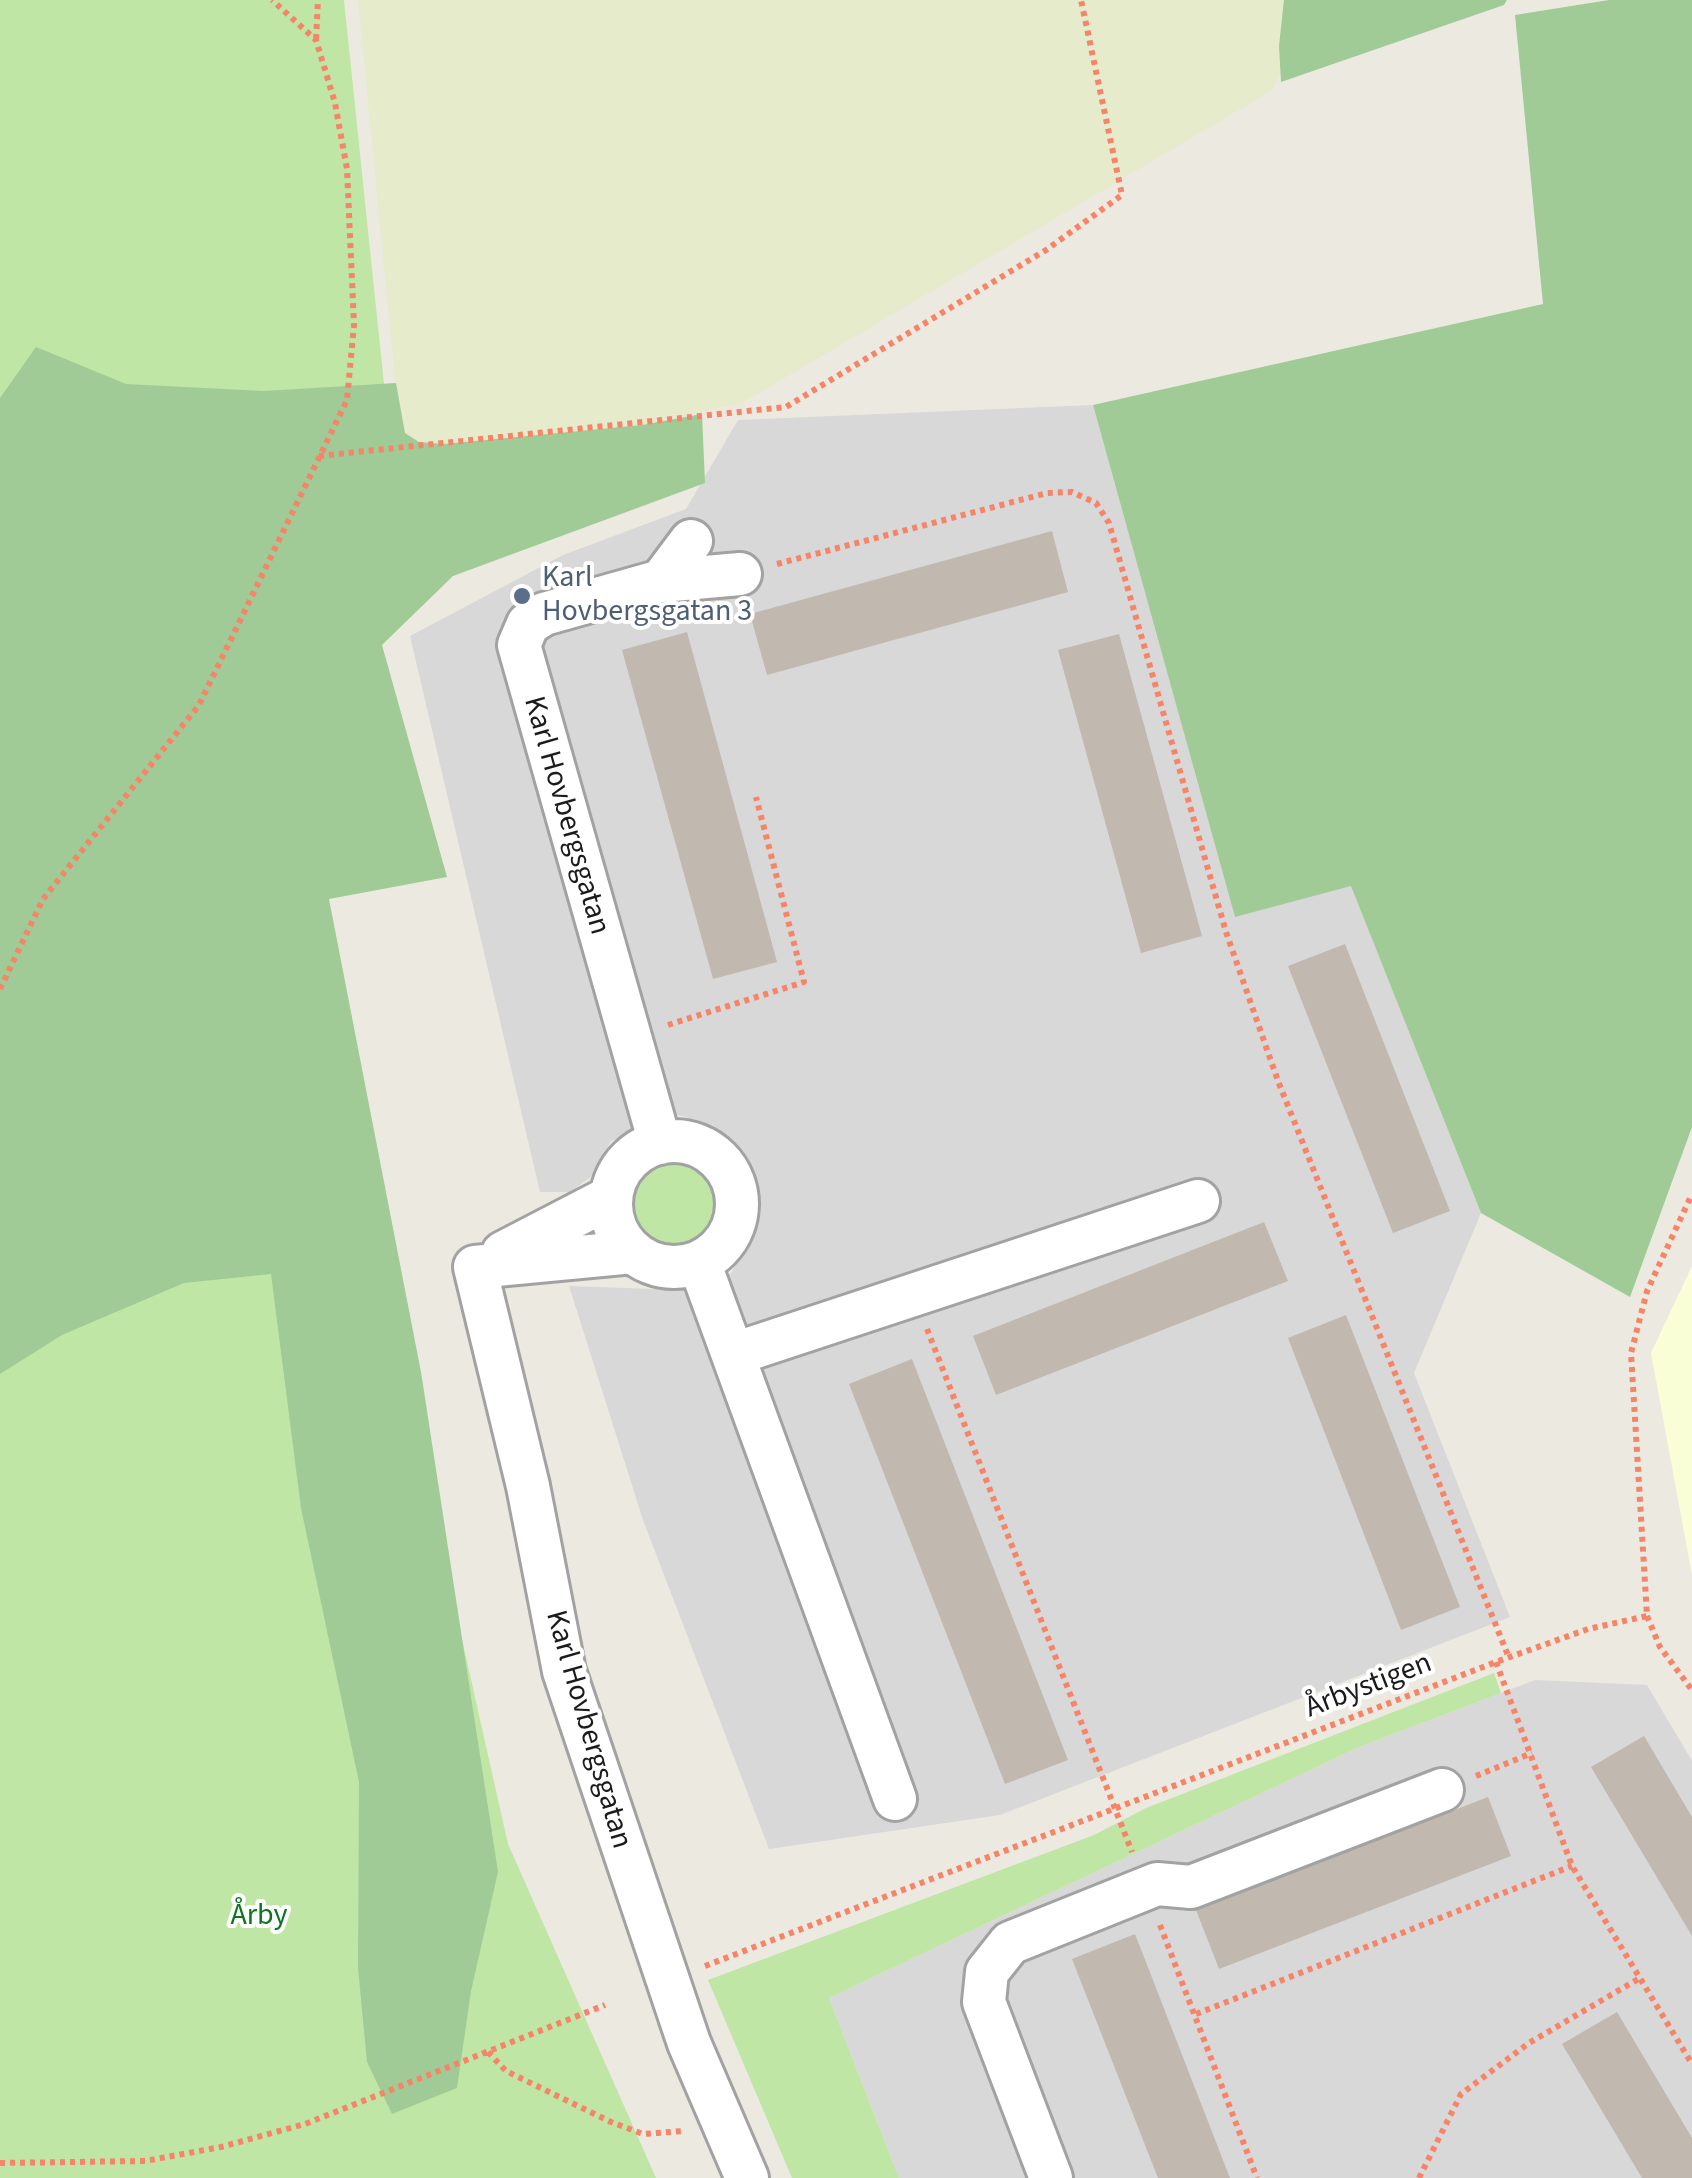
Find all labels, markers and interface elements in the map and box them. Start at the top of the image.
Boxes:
place label: Karl Hovbergsgatan 3 [542,561,752,632]
marker: Karl Hovbergsgatan 3 [511,585,533,607]
street label: Karl Hovbergsgatan [514,693,616,939]
street label: Karl Hovbergsgatan [536,1607,638,1853]
street label: Årbystigen [1301,1646,1437,1728]
park label: Årby [230,1899,288,1935]

